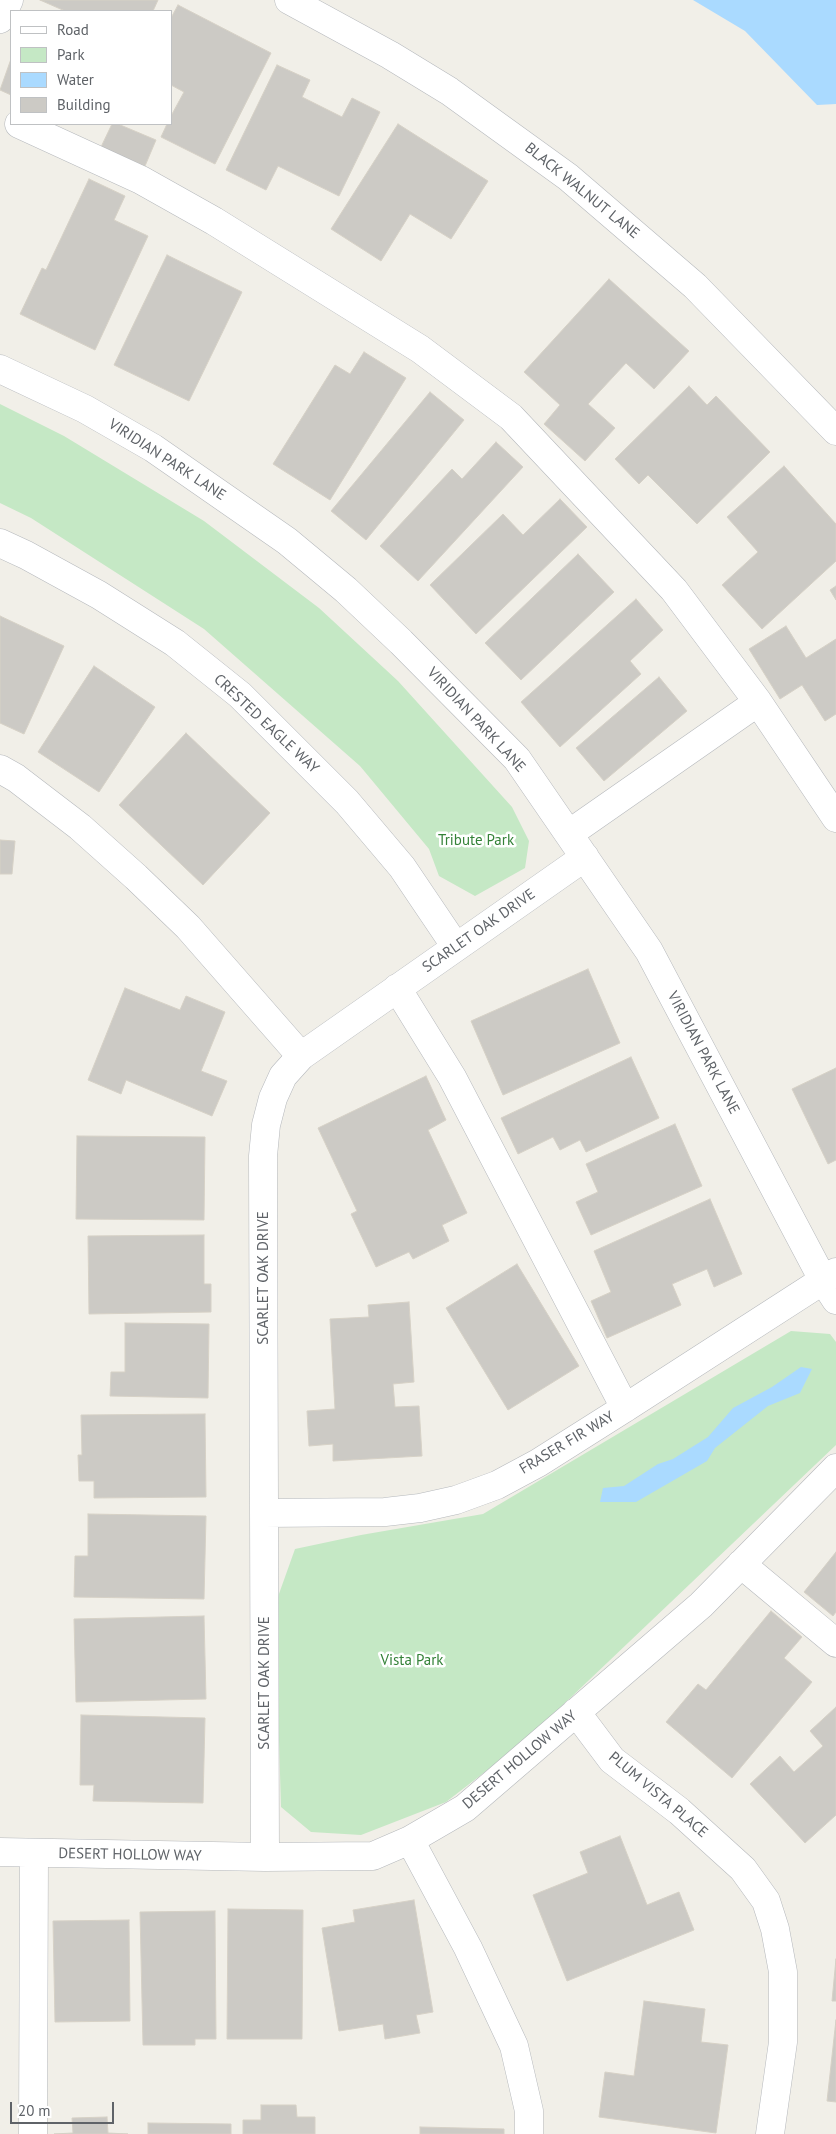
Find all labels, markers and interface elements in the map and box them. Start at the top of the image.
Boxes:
legend [10,10,172,125]
text: Road [57,20,89,39]
text: Park [57,45,85,64]
text: Water [57,70,94,89]
text: Building [57,95,111,114]
street label: BLACK WALNUT LANE [521,139,643,243]
street label: VIRIDIAN PARK LANE [105,415,229,505]
street label: VIRIDIAN PARK LANE [423,664,529,776]
street label: CRESTED EAGLE WAY [210,671,322,777]
park label: Tribute Park [438,832,514,850]
street label: SCARLET OAK DRIVE [419,885,539,977]
street label: VIRIDIAN PARK LANE [663,989,743,1117]
street label: SCARLET OAK DRIVE [255,1211,273,1345]
street label: FRASER FIR WAY [516,1408,618,1478]
street label: SCARLET OAK DRIVE [256,1616,274,1750]
park label: Vista Park [381,1652,443,1670]
street label: DESERT HOLLOW WAY [459,1707,581,1813]
street label: PLUM VISTA PLACE [605,1748,711,1842]
street label: DESERT HOLLOW WAY [58,1845,202,1865]
scale bar [12,2092,116,2124]
text: 20 m [18,2101,51,2120]

